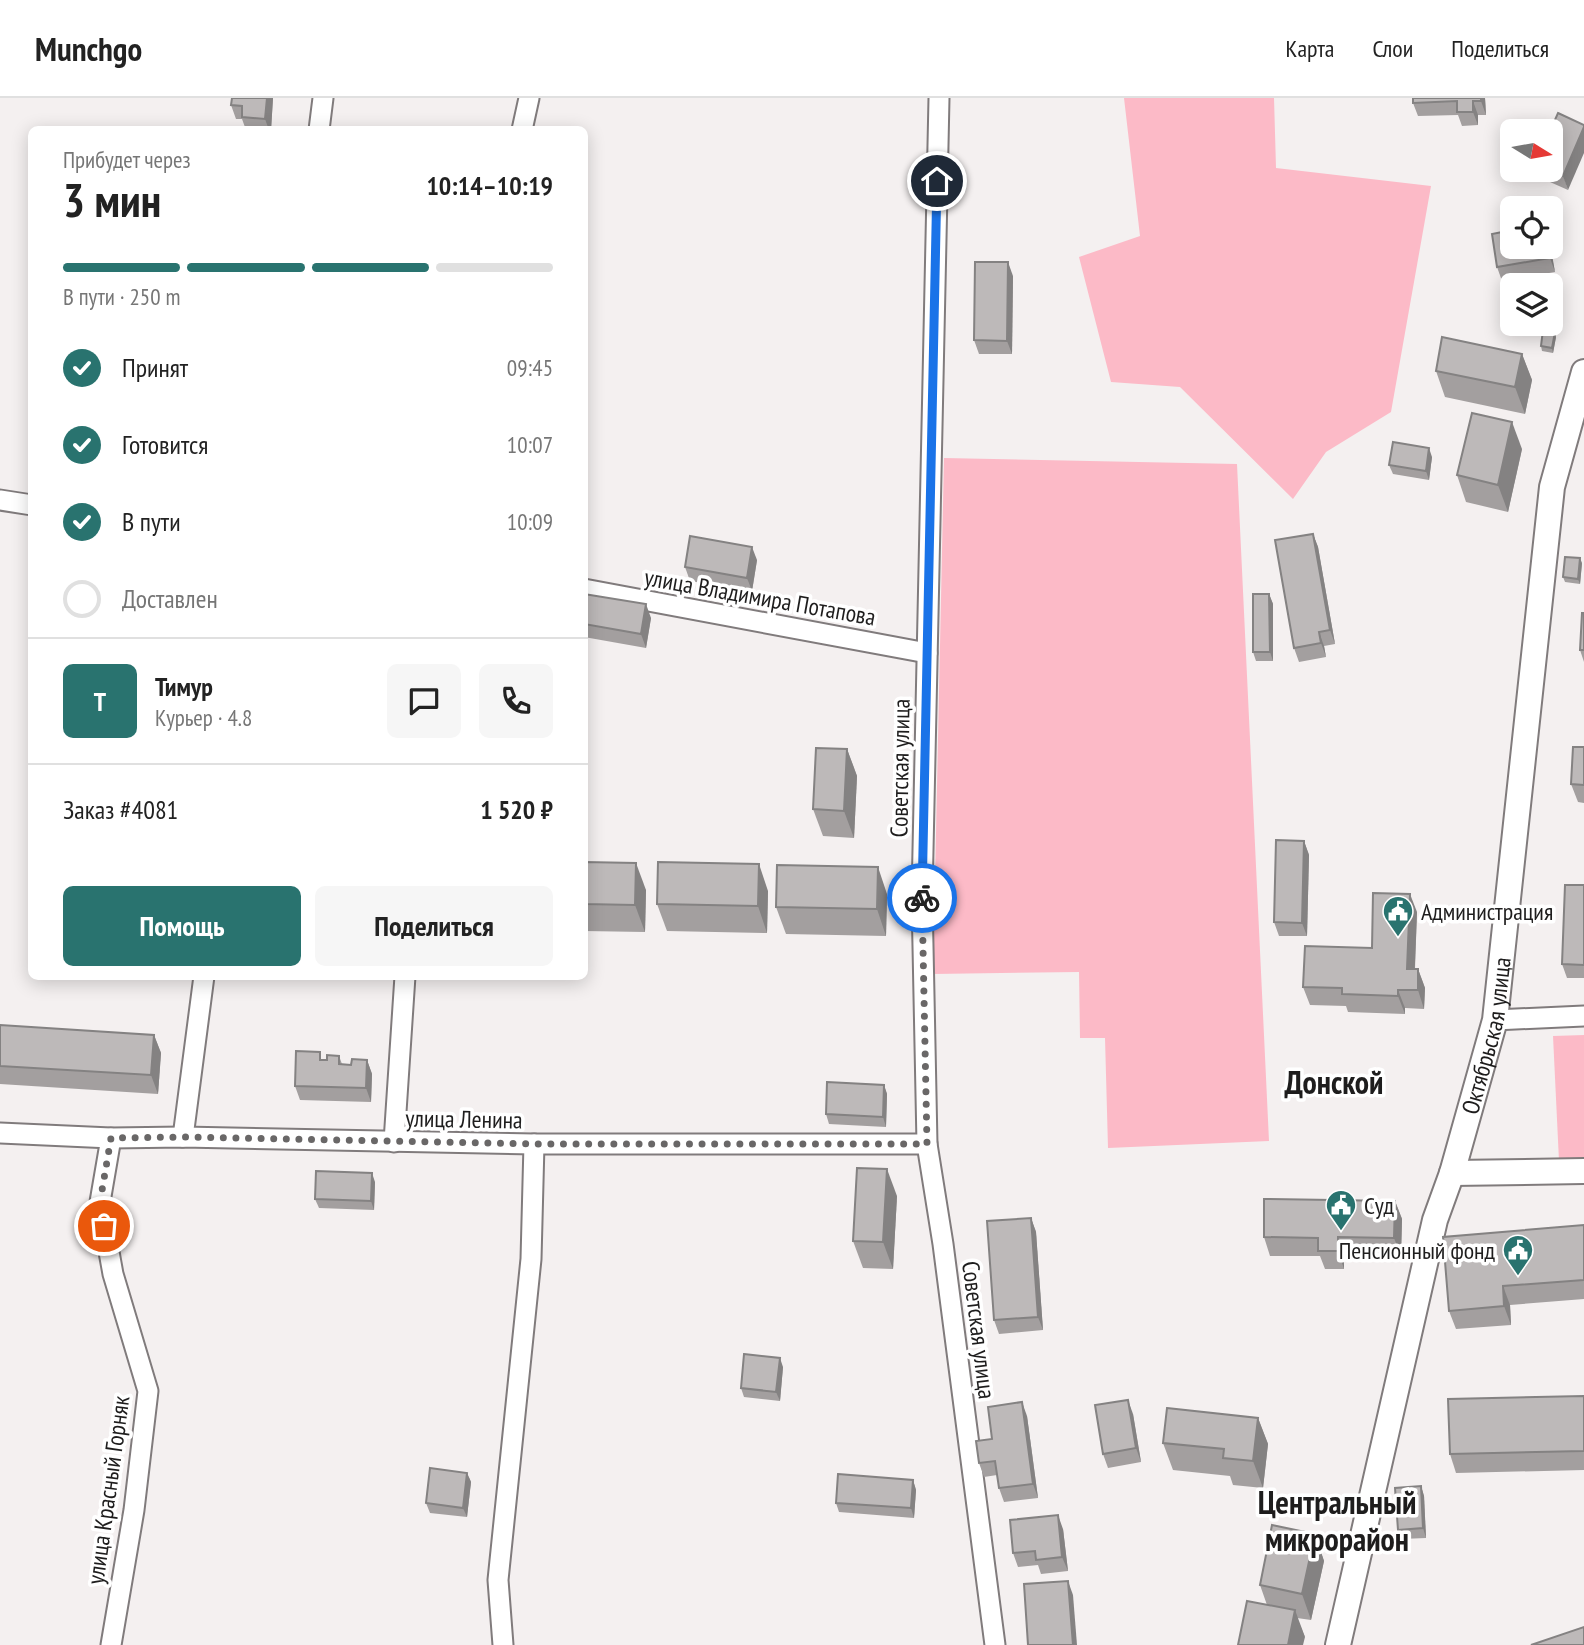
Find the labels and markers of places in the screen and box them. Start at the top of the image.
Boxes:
pin [907,151,967,211]
public building icon: Администрация [1381,894,1415,938]
place label: Администрация [1421,896,1553,927]
public building icon: Суд [1324,1188,1358,1232]
place label: Суд [1364,1190,1394,1221]
pin [74,1196,134,1256]
public building icon: Пенсионный фонд [1501,1233,1535,1277]
place label: Пенсионный фонд [1339,1235,1495,1266]

